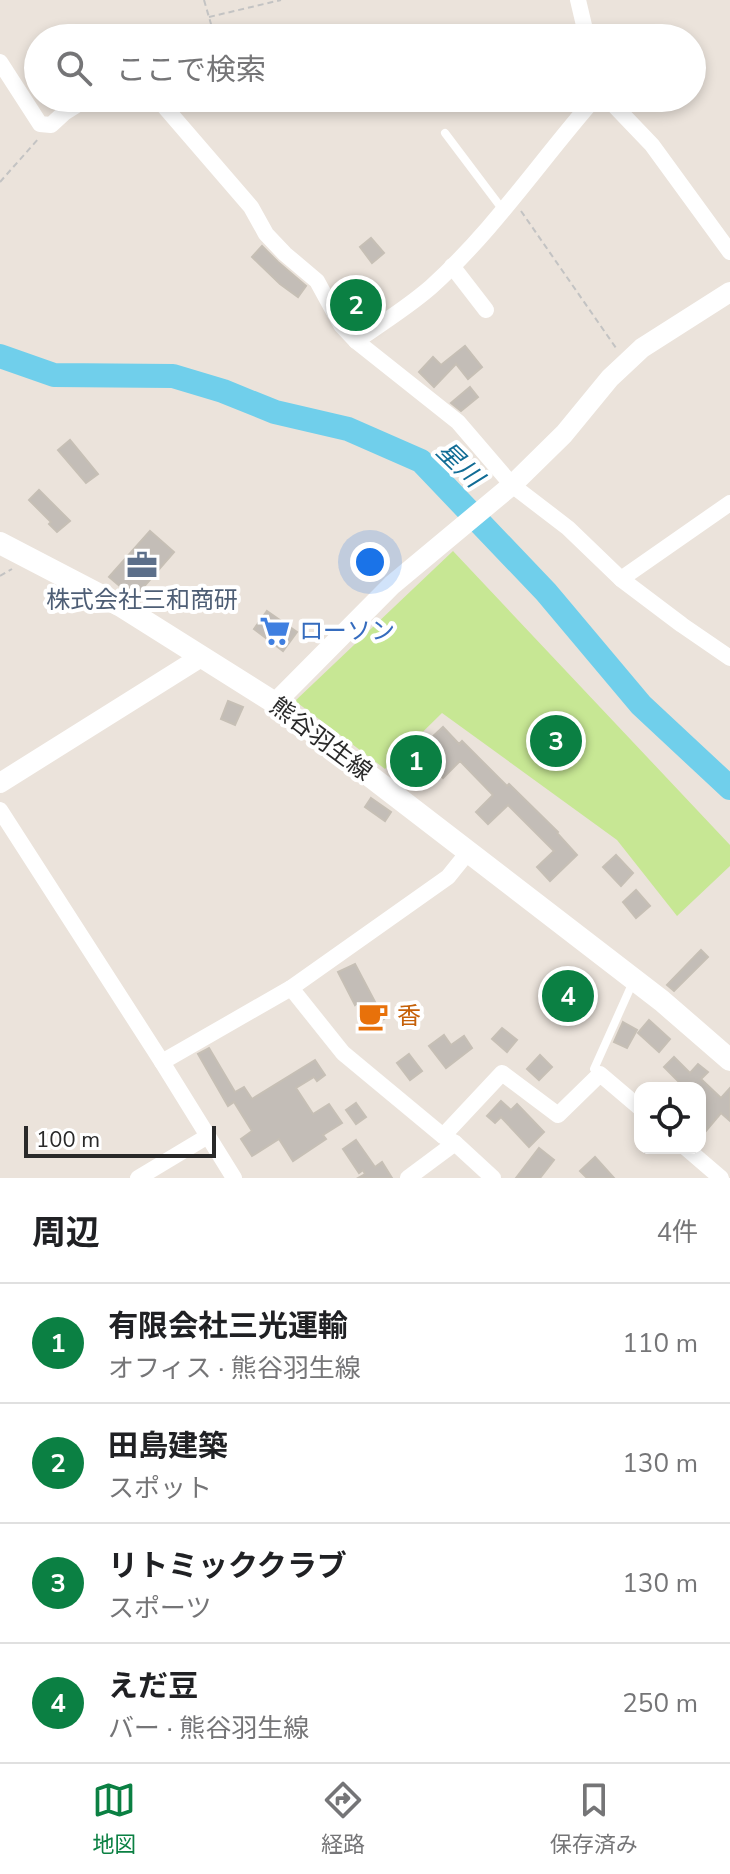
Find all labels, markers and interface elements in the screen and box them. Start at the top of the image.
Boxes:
search box [24,24,706,112]
icon: search [52,46,96,90]
text: ここで検索 [116,50,266,91]
pin: 2 [330,275,382,335]
water label: 星川 [429,434,493,497]
your location [350,542,390,582]
office icon: 株式会社三和商研 [125,548,159,582]
place label: 株式会社三和商研 [46,584,238,616]
supermarket icon: ローソン [258,614,292,648]
place label: ローソン [299,615,395,647]
street label: 熊谷羽生線 [263,690,379,788]
pin: 3 [530,711,582,771]
pin: 1 [390,731,442,791]
pin: 4 [542,966,594,1026]
cafe icon: 香 [356,999,390,1033]
place label: 香 [397,1000,421,1032]
map controls [634,1082,706,1154]
button: locate [634,1082,706,1154]
scale bar [24,1122,216,1158]
text: 100 m [36,1125,100,1155]
text: 周辺 [32,1210,100,1256]
text: 4件 [656,1215,698,1250]
text: 有限会社三光運輸 [108,1306,348,1347]
text: 1 [50,1326,66,1361]
text: 110 m [622,1326,698,1361]
text: オフィス · 熊谷羽生線 [108,1351,361,1386]
text: 田島建築 [108,1426,228,1467]
text: 2 [50,1446,66,1481]
text: 130 m [622,1446,698,1481]
text: スポット [108,1471,212,1506]
text: リトミッククラブ [108,1546,347,1587]
text: 3 [50,1566,66,1601]
text: 130 m [622,1566,698,1601]
text: スポーツ [108,1591,211,1626]
text: えだ豆 [108,1666,198,1707]
text: 4 [50,1686,66,1721]
text: 250 m [622,1686,698,1721]
text: バー · 熊谷羽生線 [108,1711,309,1746]
tab: 地図 [92,1778,136,1860]
tab: 経路 [321,1778,365,1860]
tab: 保存済み [550,1778,638,1860]

